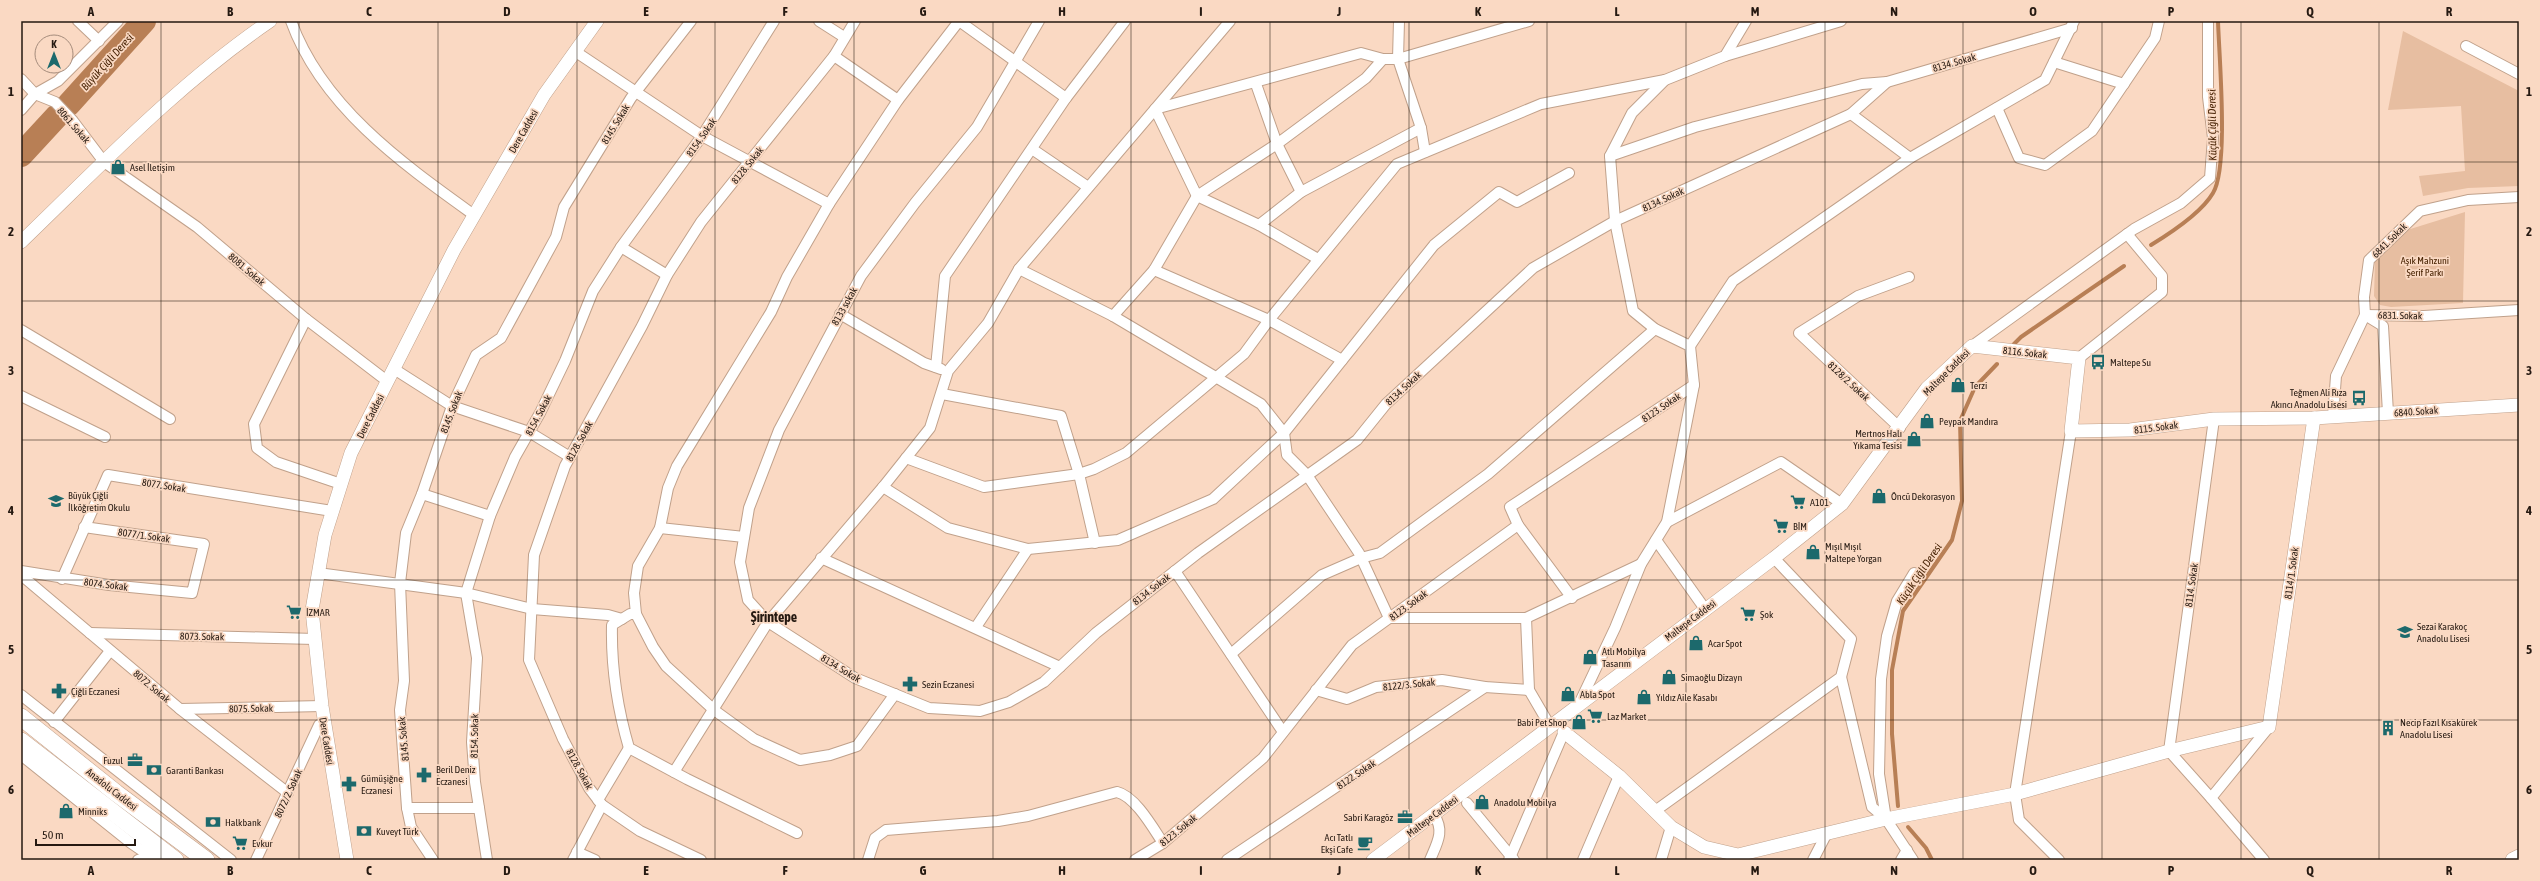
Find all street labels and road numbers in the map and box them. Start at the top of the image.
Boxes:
street label: 8134. Sokak [1931,51,1978,74]
street label: 8145. Sokak [599,102,632,146]
street label: 8061. Sokak [55,105,93,146]
street label: Dere Caddesi [507,108,540,155]
street label: 8154. Sokak [684,116,719,159]
street label: 8128. Sokak [729,144,766,186]
street label: 8134. Sokak [1641,185,1686,214]
street label: 6841. Sokak [2370,220,2409,260]
street label: 8081. Sokak [226,251,268,288]
street label: 8133 sokak [829,285,860,327]
street label: 6831. Sokak [2378,310,2423,321]
street label: 8116. Sokak [2002,345,2048,360]
street label: Maltepe Caddesi [1921,347,1972,398]
street label: 8128/2. Sokak [1826,359,1872,404]
street label: 8134. Sokak [1383,369,1424,407]
street label: 8145. Sokak [438,389,465,435]
street label: 8123. Sokak [1640,390,1683,424]
street label: Dere Caddesi [355,392,386,440]
street label: 8154. Sokak [523,393,554,437]
street label: 6840. Sokak [2394,404,2439,419]
street label: 8128. Sokak [564,419,595,463]
street label: 8115. Sokak [2133,419,2179,436]
street label: 8077. Sokak [141,477,187,494]
street label: 8077/1. Sokak [117,526,171,545]
street label: 8114/1. Sokak [2282,546,2301,600]
street label: 8114. Sokak [2183,562,2200,608]
street label: 8134. Sokak [1130,571,1173,607]
street label: 8074. Sokak [83,576,129,593]
street label: 8123. Sokak [1387,588,1430,623]
street label: Maltepe Caddesi [1663,598,1718,643]
street label: 8073. Sokak [180,631,225,642]
street label: 8134. Sokak [819,652,863,685]
street label: 8072. Sokak [131,668,173,705]
street label: 8122/3. Sokak [1382,676,1436,693]
street label: 8075. Sokak [229,703,274,714]
street label: 8154. Sokak [469,713,480,758]
street label: 8145. Sokak [396,716,411,762]
street label: Dere Caddesi [317,717,336,766]
street label: 8128. Sokak [564,747,595,792]
street label: 8122. Sokak [1335,757,1378,791]
street label: Anadolu Caddesi [84,766,139,813]
street label: 8072/2. Sokak [272,767,305,819]
street label: Maltepe Caddesi [1405,794,1460,839]
street label: 8123. Sokak [1158,812,1199,849]

